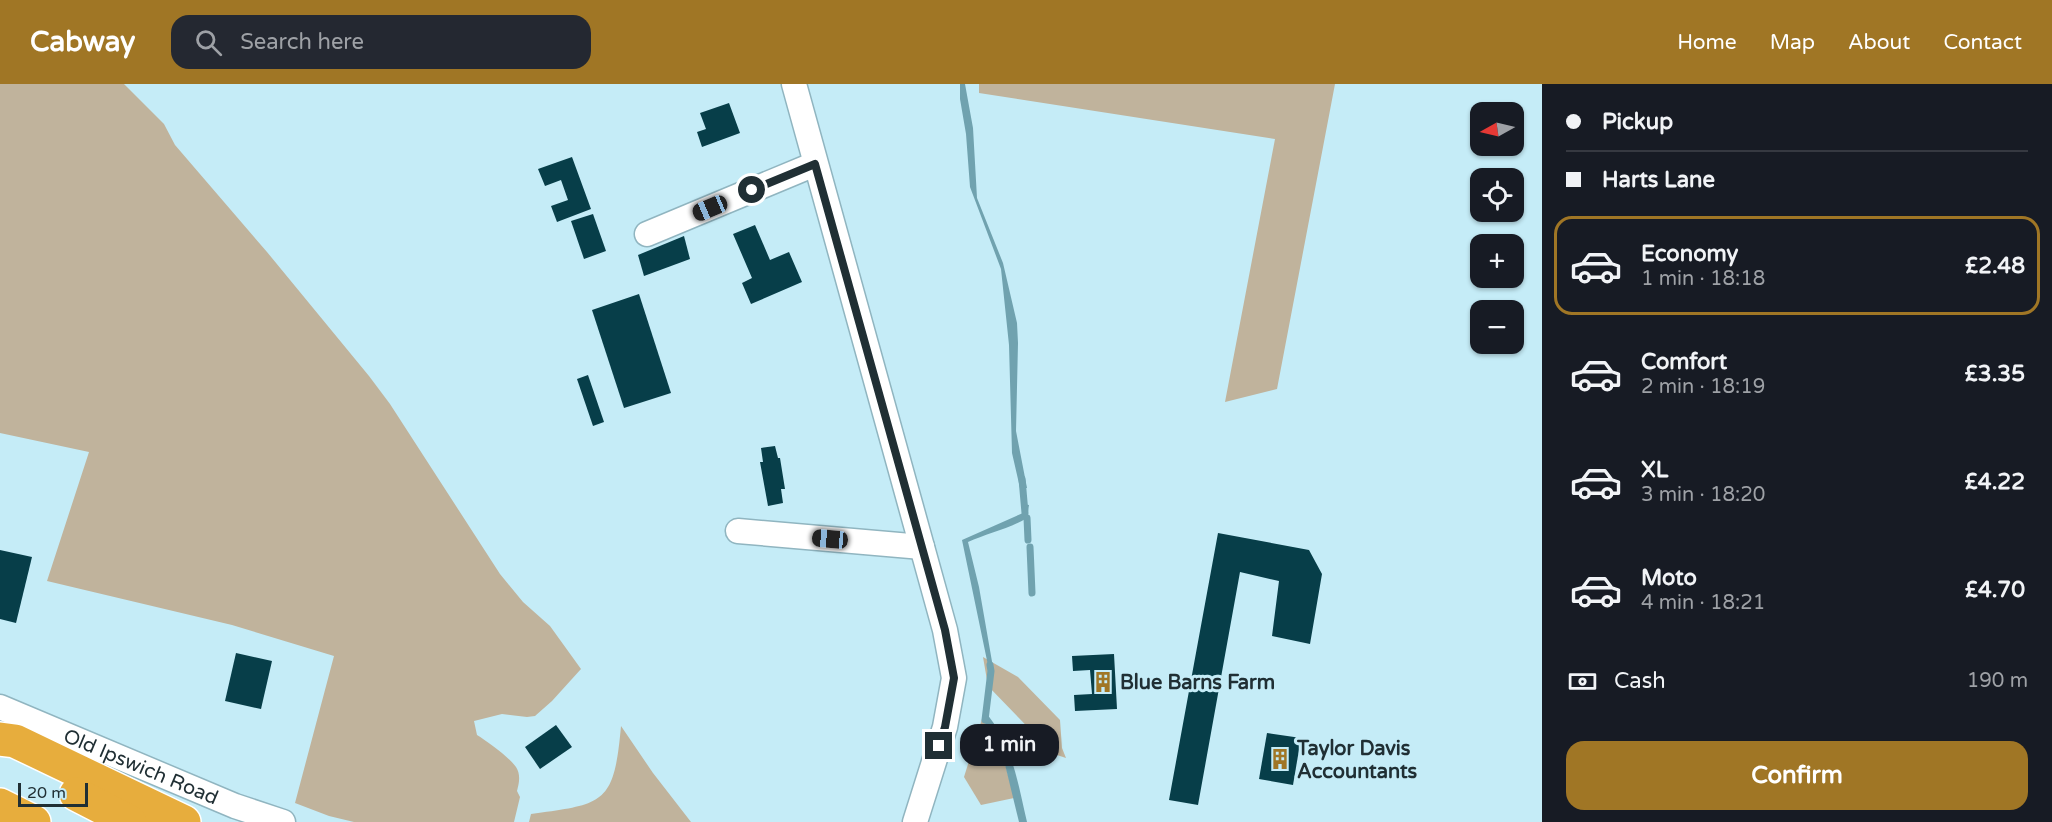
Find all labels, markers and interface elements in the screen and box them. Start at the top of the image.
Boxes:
search box [171,15,591,69]
text: Cabway [30,25,135,59]
icon: search [192,26,225,59]
text: Search here [240,29,364,55]
text: Home [1677,30,1737,55]
text: Map [1770,30,1815,55]
text: About [1848,30,1910,55]
text: Contact [1943,30,2022,55]
north arrow [1470,102,1524,156]
map controls [1470,102,1524,354]
text: Pickup [1602,109,1673,135]
text: Harts Lane [1602,167,1715,193]
button: locate [1470,168,1524,222]
route start [738,176,765,203]
car [690,193,730,223]
button: + [1470,234,1524,288]
icon: car [1569,239,1623,293]
text: Economy [1641,241,1738,267]
text: £2.48 [1965,253,2025,279]
text: 1 min · 18:18 [1641,267,1765,291]
button: − [1470,300,1524,354]
icon: car [1569,347,1623,401]
text: Comfort [1641,349,1727,375]
text: £3.35 [1965,361,2025,387]
text: 2 min · 18:19 [1641,375,1765,399]
icon: car [1569,455,1623,509]
text: XL [1641,457,1668,483]
text: £4.22 [1965,469,2025,495]
text: 3 min · 18:20 [1641,483,1765,507]
car [811,528,849,550]
icon: car [1569,563,1623,617]
text: Moto [1641,565,1697,591]
text: £4.70 [1965,577,2025,603]
text: 4 min · 18:21 [1641,591,1765,615]
icon: cash [1566,665,1599,698]
text: Cash [1614,668,1666,694]
text: 190 m [1967,669,2028,693]
building icon: Blue Barns Farm [1091,670,1115,694]
place label: Blue Barns Farm [1120,671,1275,695]
street label: Old Ipswich Road [60,724,222,811]
callout: 1 min [960,725,1059,767]
route end [925,732,952,759]
text: 1 min [983,733,1036,757]
place label: Taylor Davis Accountants [1296,737,1418,784]
button: Confirm [1566,741,2028,810]
building icon: Taylor Davis Accountants [1268,747,1292,771]
scale bar [18,780,88,808]
text: 20 m [27,783,66,803]

